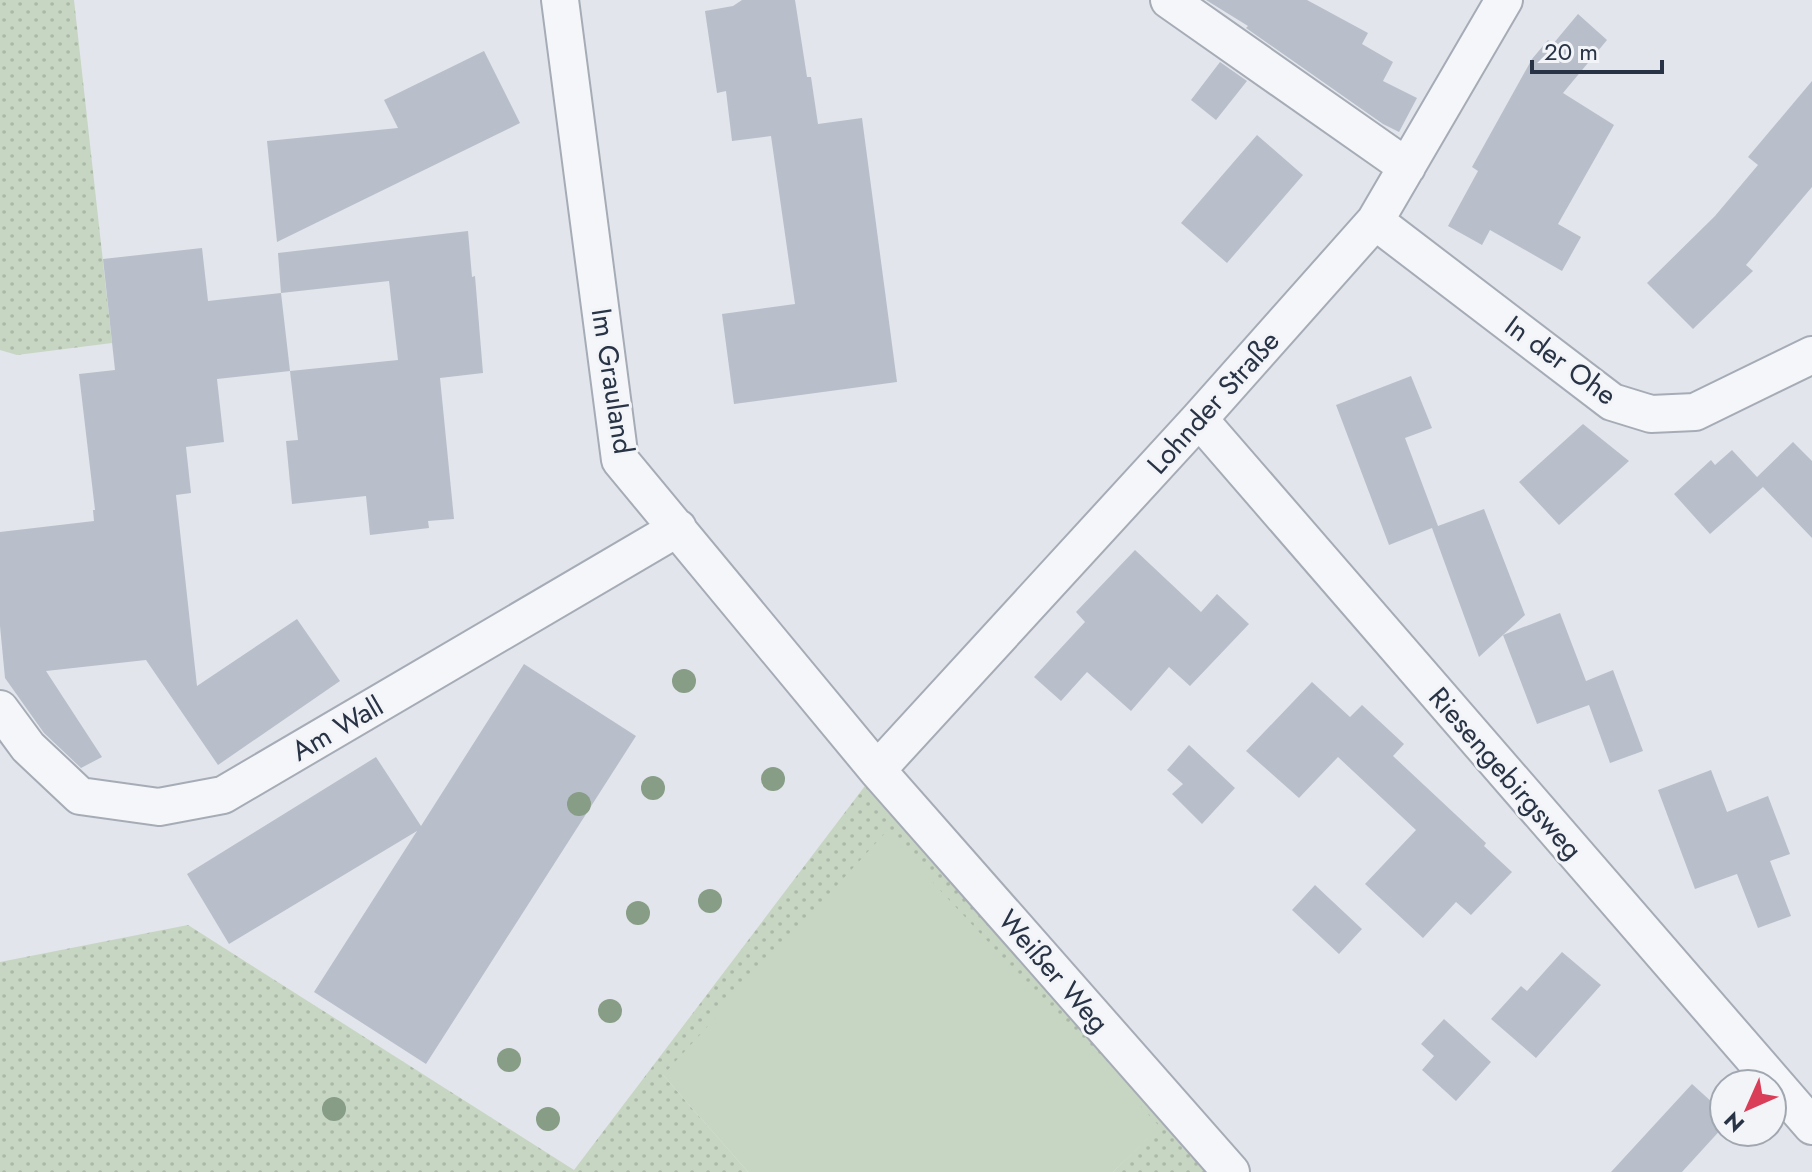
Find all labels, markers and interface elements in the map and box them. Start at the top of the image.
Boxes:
scale bar [1532,24,1662,74]
text: 20 m [1544,34,1598,69]
street label: Im Grauland [581,305,644,457]
street label: In der Ohe [1496,306,1625,415]
street label: Lohnder Straße [1138,321,1289,483]
street label: Riesengebirgsweg [1419,678,1592,869]
street label: Am Wall [284,686,391,771]
street label: Weißer Weg [989,901,1119,1042]
north arrow [1708,1068,1788,1148]
text: N [1716,1105,1751,1140]

